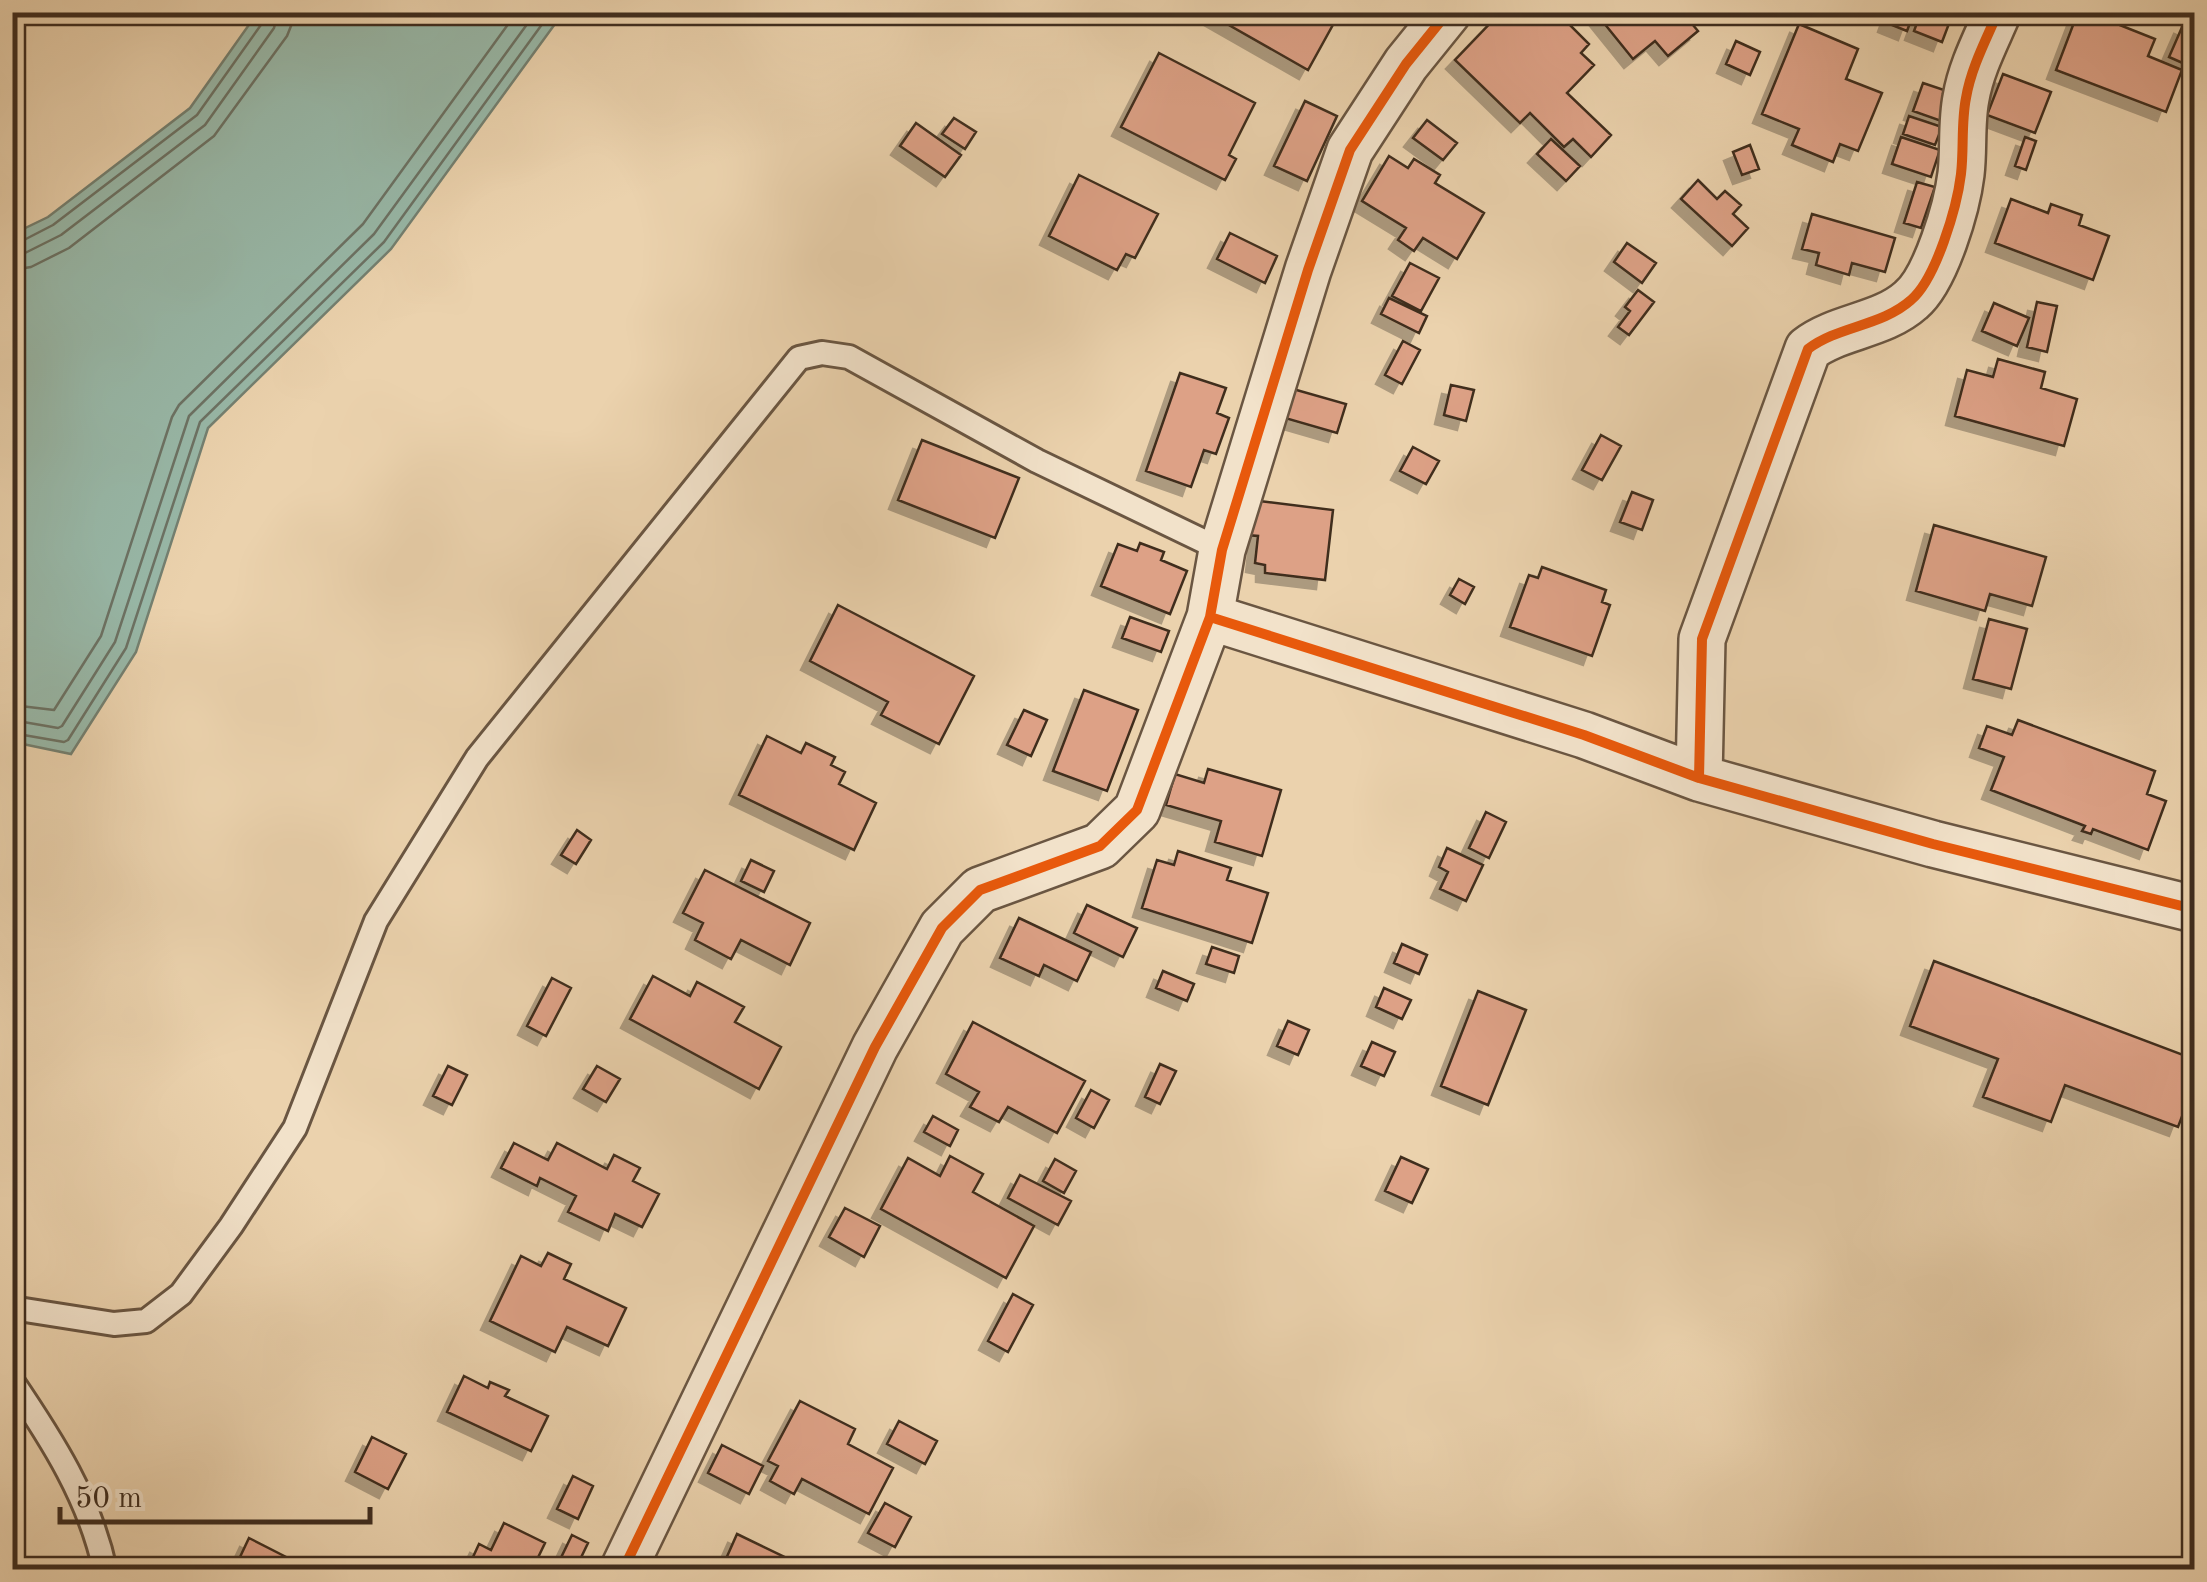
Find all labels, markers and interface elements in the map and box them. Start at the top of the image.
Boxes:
scale bar [60,1462,370,1524]
text: 50 m [75,1484,142,1514]

